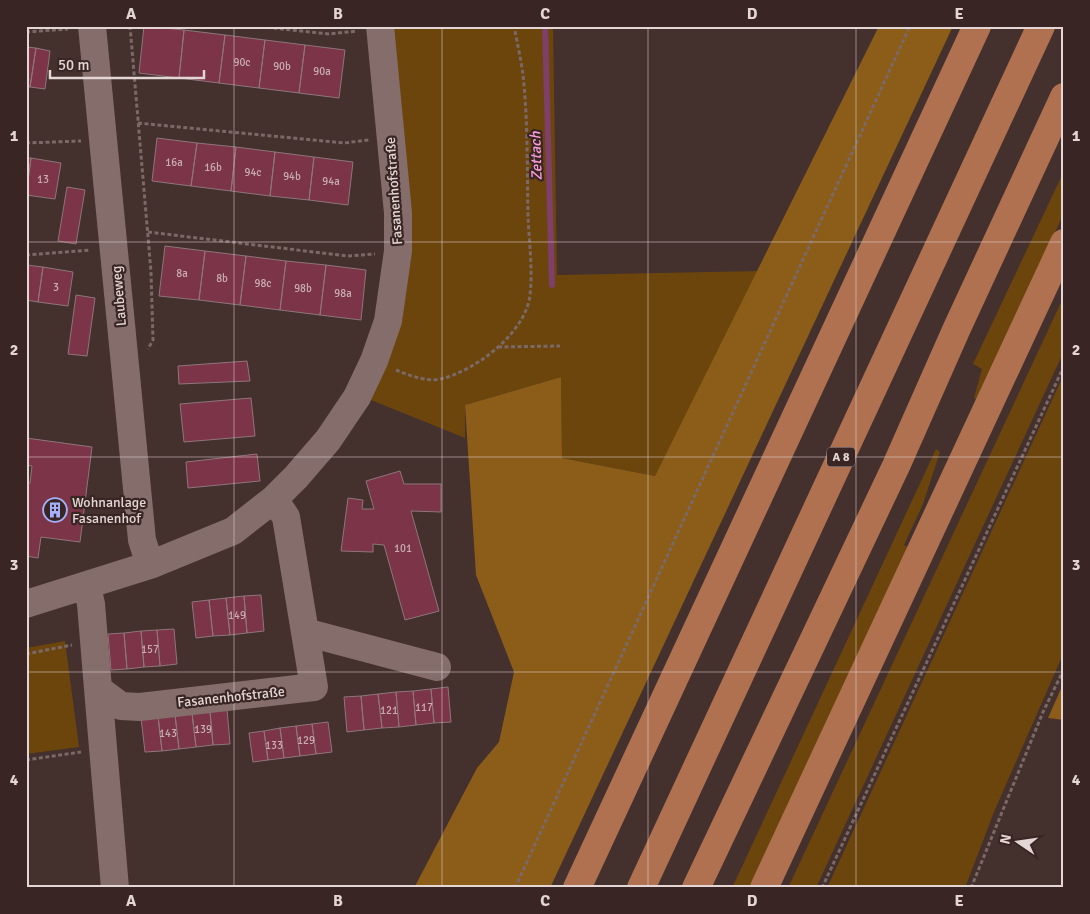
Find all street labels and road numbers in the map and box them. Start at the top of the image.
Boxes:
street label: Fasanenhofstraße [382,137,406,245]
street label: Laubeweg [108,265,130,327]
road number: A 8 [827,448,855,467]
street label: Fasanenhofstraße [176,683,286,711]

